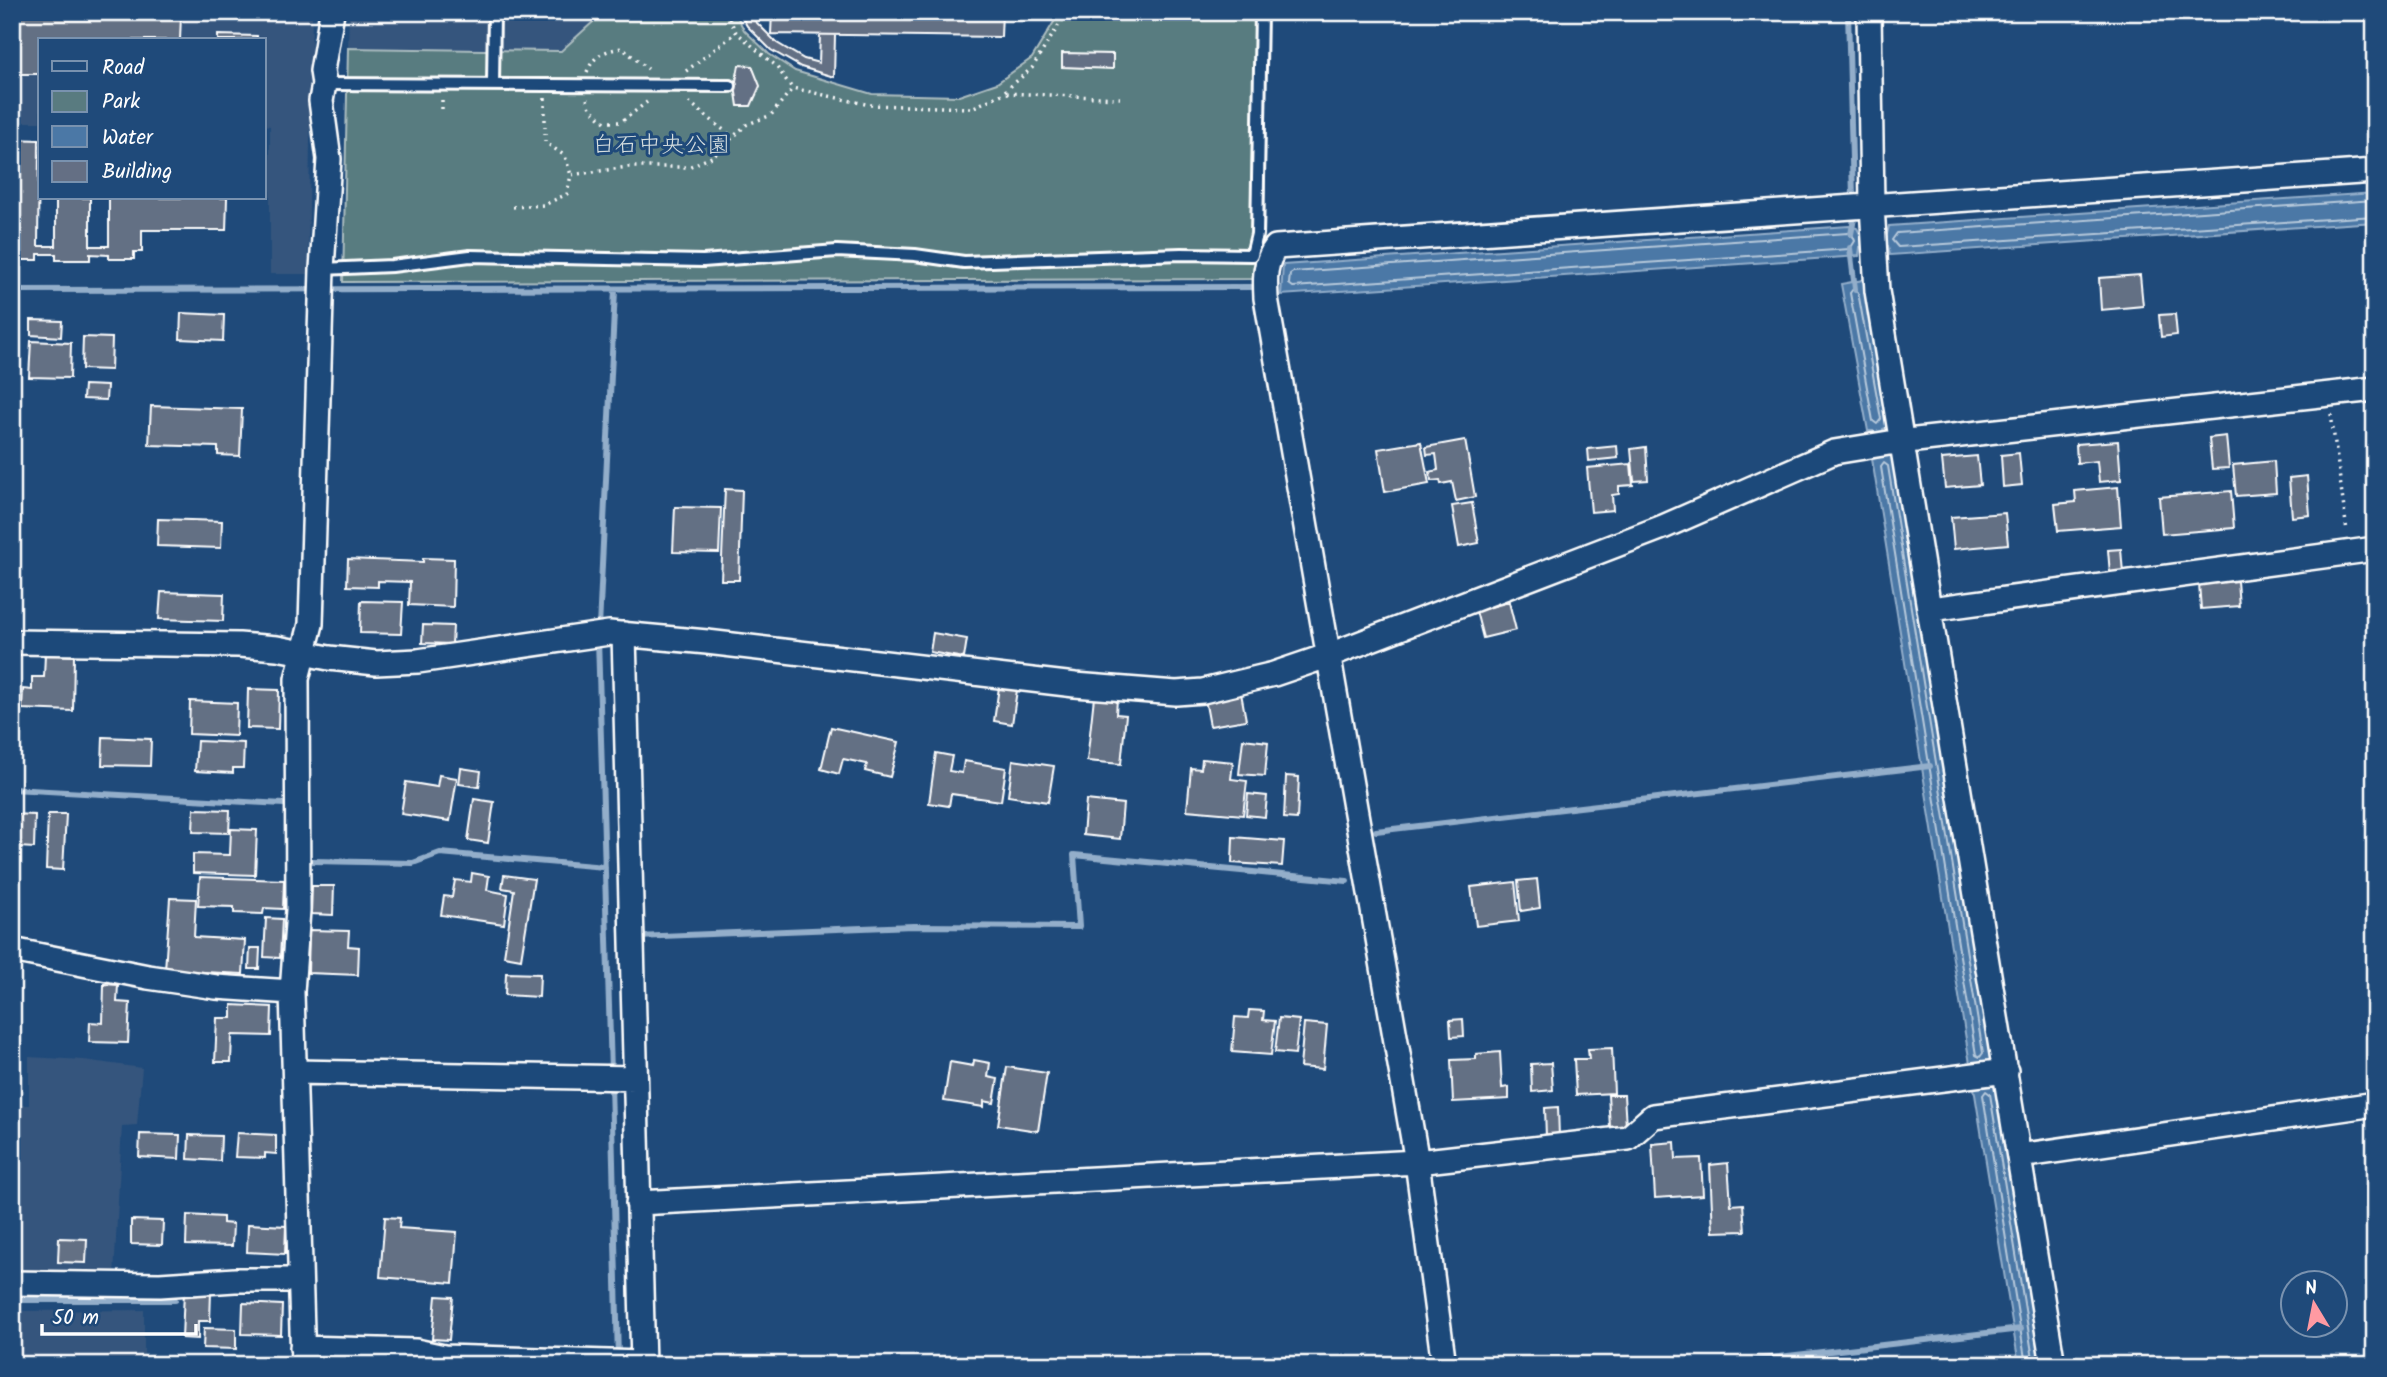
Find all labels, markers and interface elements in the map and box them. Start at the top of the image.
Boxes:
legend [38,38,266,200]
text: Road [102,52,145,85]
text: Park [102,86,140,119]
text: Water [102,122,154,155]
park label: 白石中央公園 [592,128,730,164]
text: Building [102,156,172,189]
north arrow [2278,1268,2348,1338]
text: N [2303,1273,2320,1305]
scale bar [42,1293,196,1337]
text: 50 m [52,1302,99,1335]

